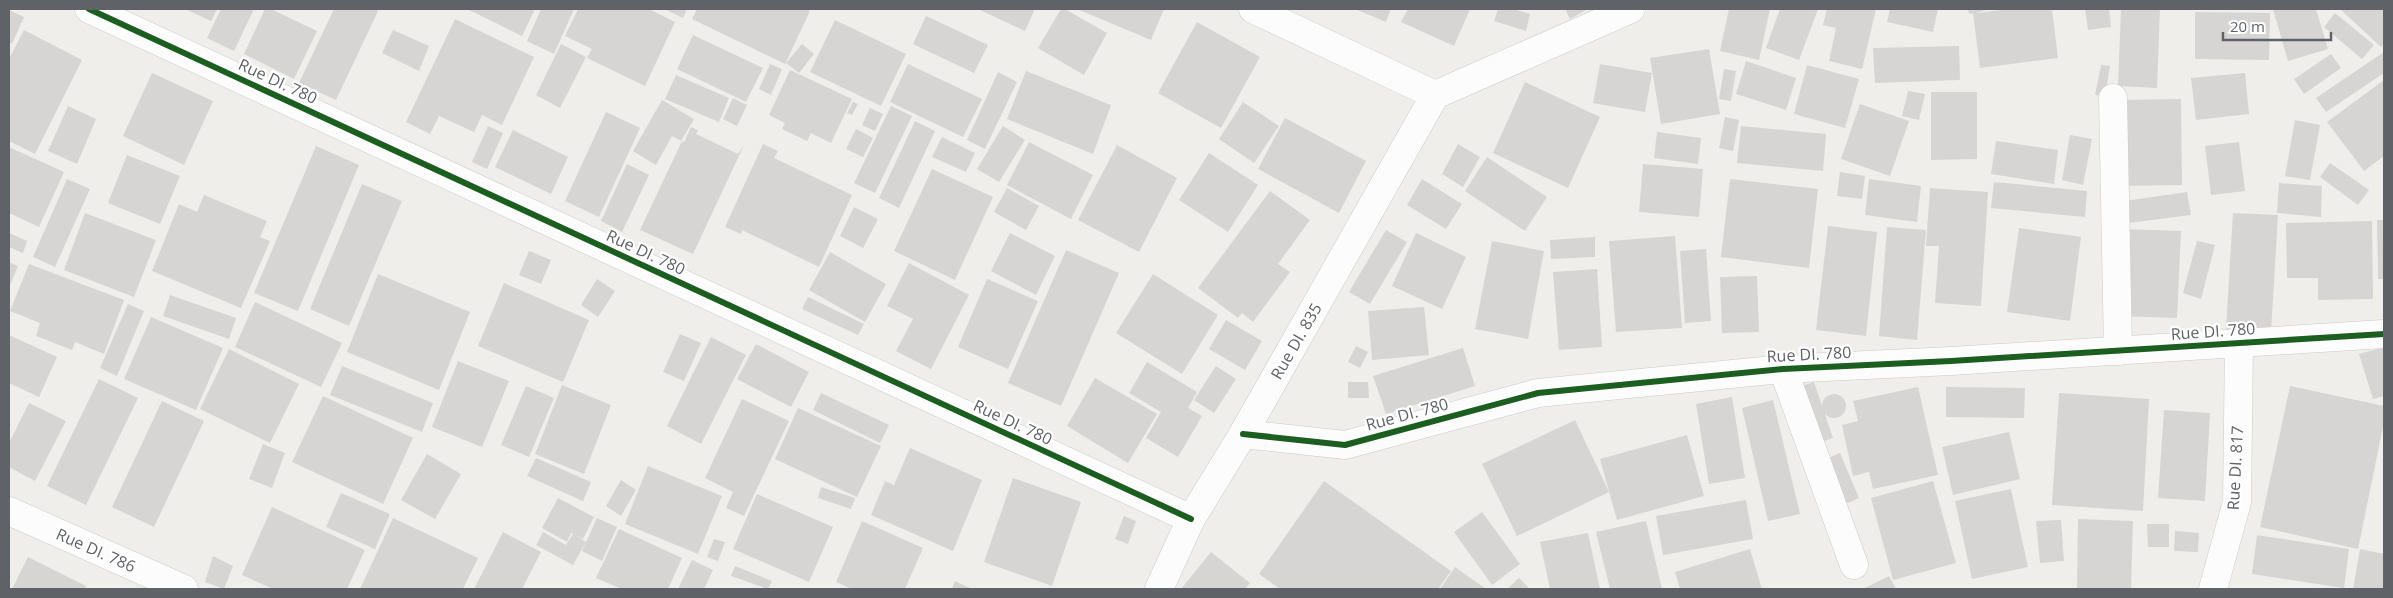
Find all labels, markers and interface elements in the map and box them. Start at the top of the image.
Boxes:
scale bar [2223,10,2330,42]
text: 20 m [2230,16,2265,36]
street label: Rue DI. 780 [235,53,321,109]
street label: Rue DI. 780 [603,224,689,280]
street label: Rue DI. 835 [1265,299,1327,383]
street label: Rue DI. 780 [2170,317,2256,345]
street label: Rue DI. 780 [1766,341,1852,367]
street label: Rue DI. 780 [1363,392,1451,436]
street label: Rue DI. 780 [970,394,1056,450]
street label: Rue DI. 817 [2222,425,2248,511]
street label: Rue DI. 786 [53,523,139,577]

